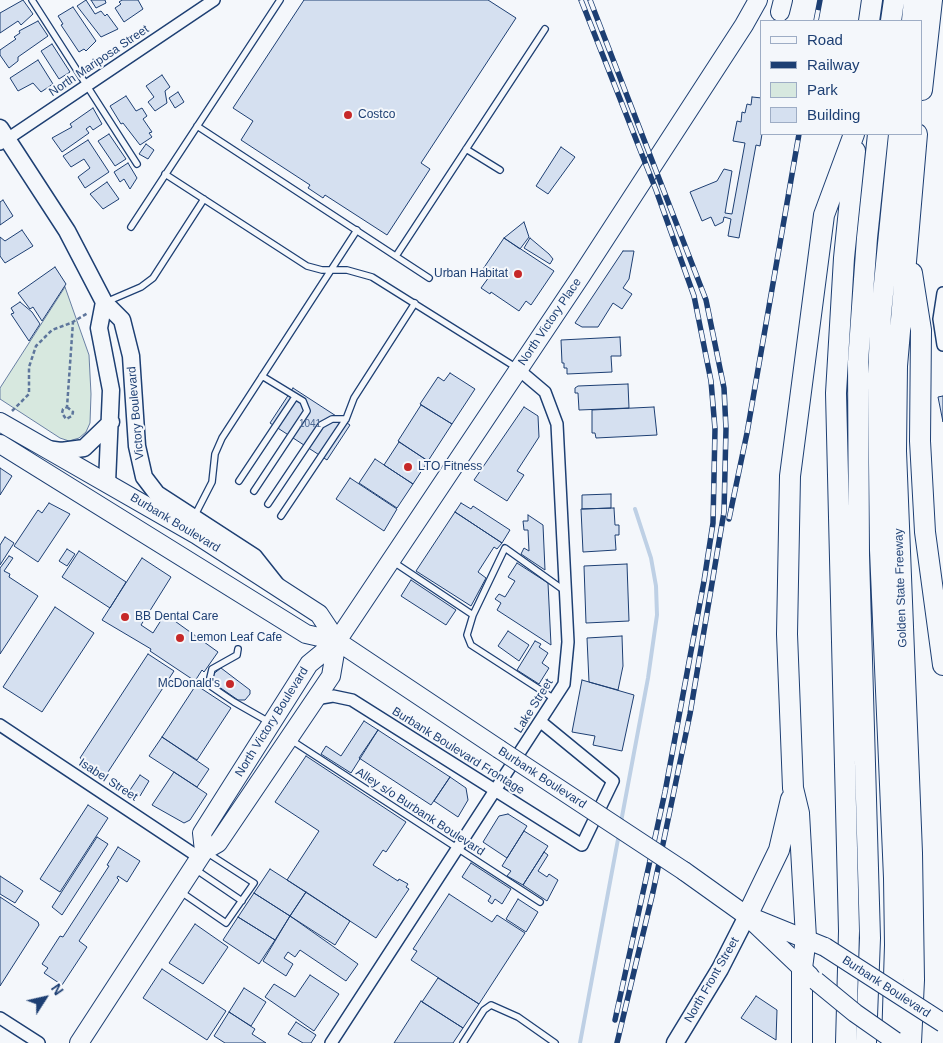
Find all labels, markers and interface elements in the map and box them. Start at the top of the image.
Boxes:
legend [760,20,923,135]
street label: North Mariposa Street [46,22,152,100]
text: Road [807,31,843,48]
text: Railway [807,56,860,73]
text: Park [807,81,838,98]
text: Building [807,106,860,123]
place label: Costco [358,108,395,122]
marker: Costco [342,109,354,121]
place label: Urban Habitat [434,267,508,281]
marker: Urban Habitat [512,268,524,280]
street label: North Victory Place [515,275,585,369]
street label: Victory Boulevard [125,366,147,460]
house number: 1041 [299,418,321,430]
place label: LTO Fitness [418,460,482,474]
marker: LTO Fitness [402,461,414,473]
street label: Burbank Boulevard [128,491,222,555]
street label: Golden State Freeway [892,528,910,648]
place label: BB Dental Care [135,610,218,624]
marker: BB Dental Care [119,611,131,623]
place label: Lemon Leaf Cafe [190,631,282,645]
marker: Lemon Leaf Cafe [174,632,186,644]
street label: North Victory Boulevard [232,665,312,779]
street label: Lake Street [512,676,556,736]
place label: McDonald's [158,677,220,691]
marker: McDonald's [224,678,236,690]
street label: Burbank Boulevard Frontage [389,704,527,798]
street label: Burbank Boulevard [495,744,589,812]
street label: Isabel Street [76,756,140,804]
street label: Alley s/o Burbank Boulevard [353,765,487,859]
street label: North Front Street [682,935,742,1025]
street label: Burbank Boulevard [839,953,933,1021]
north arrow [20,973,70,1023]
text: N [48,981,67,998]

